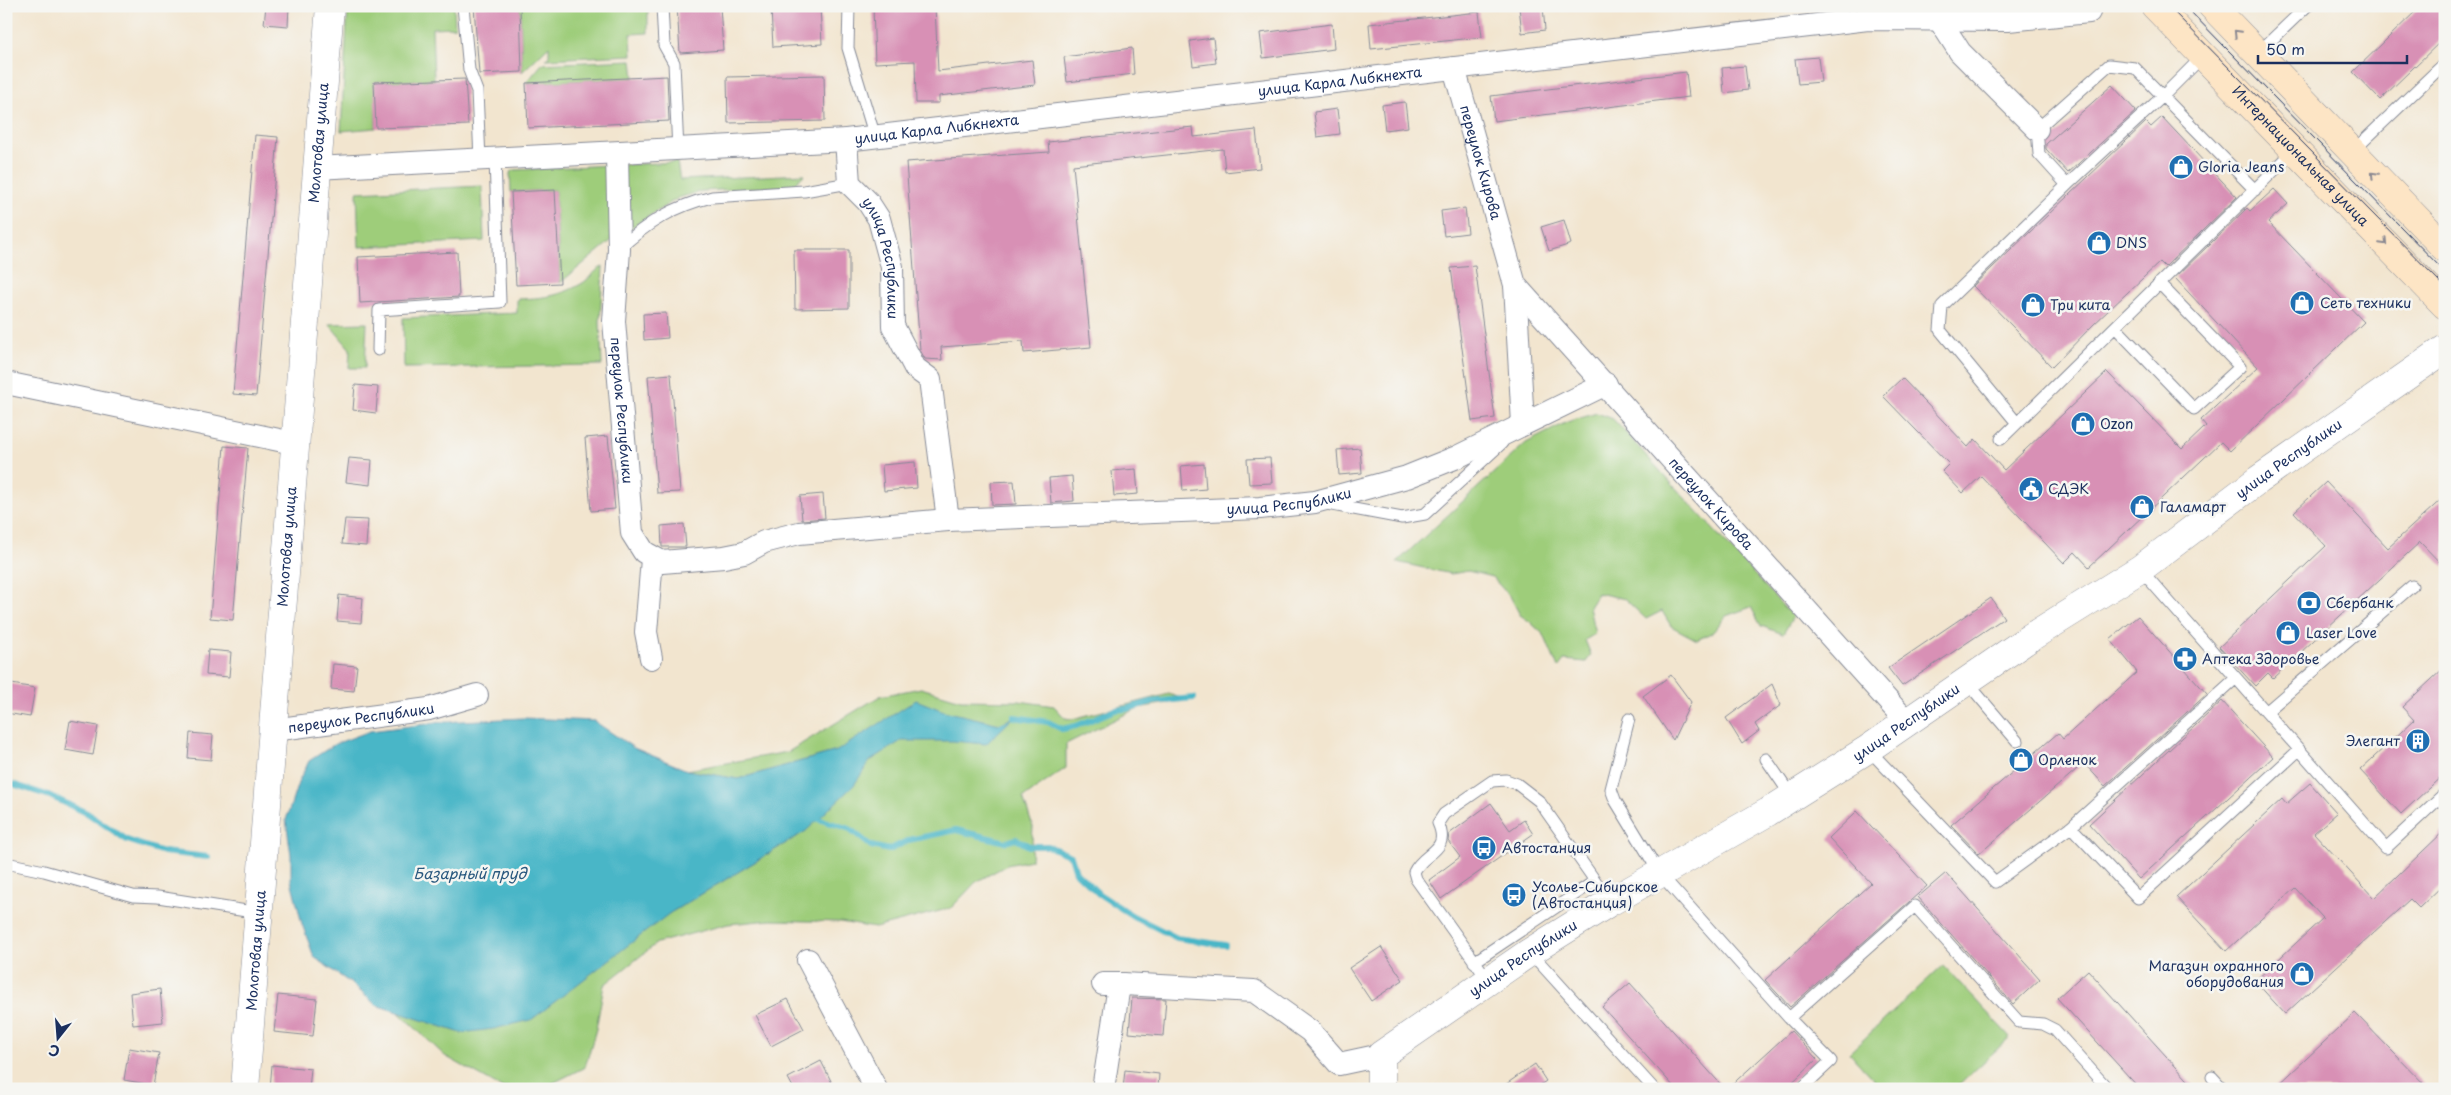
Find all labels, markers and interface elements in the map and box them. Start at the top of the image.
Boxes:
one-way arrow [2234,29,2243,38]
scale bar [2258,32,2407,64]
text: 50 m [2266,37,2305,60]
street label: улица Карла Либкнехта [1257,61,1423,101]
street label: Интернациональная улица [2228,81,2374,231]
street label: Молотовая улица [303,82,333,204]
street label: переулок Кирова [1455,103,1507,222]
street label: улица Карла Либкнехта [853,109,1020,149]
shop icon: Gloria Jeans [2168,154,2194,180]
place label: Gloria Jeans [2198,156,2284,177]
one-way arrow [2371,171,2380,180]
street label: улица Республики [857,193,904,319]
shop icon: DNS [2086,230,2112,256]
place label: DNS [2116,232,2147,253]
one-way arrow [2378,236,2387,245]
shop icon: Сеть техники [2289,290,2315,316]
shop icon: Три кита [2020,292,2046,318]
place label: Сеть техники [2320,292,2411,313]
place label: Три кита [2050,294,2111,315]
street label: переулок Республики [605,336,639,485]
shop icon: Ozon [2070,411,2096,437]
place label: Ozon [2100,413,2133,434]
street label: улица Республики [2231,413,2346,503]
street label: переулок Кирова [1664,452,1759,554]
public building icon: СДЭК [2018,476,2044,502]
place label: СДЭК [2048,478,2089,499]
street label: улица Республики [1226,482,1354,519]
street label: Молотовая улица [271,485,301,607]
shop icon: Галамарт [2129,494,2155,520]
place label: Галамарт [2160,496,2226,517]
bank icon: Сбербанк [2296,590,2322,616]
place label: Сбербанк [2326,592,2394,613]
shop icon: Laser Love [2275,620,2301,646]
place label: Laser Love [2306,622,2377,643]
pharmacy icon: Аптека Здоровье [2172,646,2198,672]
place label: Аптека Здоровье [2202,648,2320,669]
street label: улица Республики [1848,678,1964,766]
street label: переулок Республики [287,697,437,738]
building icon: Элегант [2405,728,2431,754]
place label: Элегант [2346,730,2400,751]
shop icon: Орленок [2008,747,2034,773]
place label: Орленок [2038,749,2097,770]
bus stop icon: Автостанция [1471,835,1497,861]
place label: Автостанция [1502,837,1591,858]
water label: Базарный пруд [414,861,528,884]
place label: Усолье-Сибирское (Автостанция) [1532,876,1658,913]
bus stop icon: Усолье-Сибирское (Автостанция) [1501,882,1527,908]
street label: Молотовая улица [240,889,271,1011]
street label: улица Республики [1464,914,1581,1001]
place label: Магазин охранного оборудования [2149,955,2284,992]
shop icon: Магазин охранного оборудования [2289,961,2315,987]
north arrow [32,1012,82,1062]
text: С [46,1039,62,1062]

